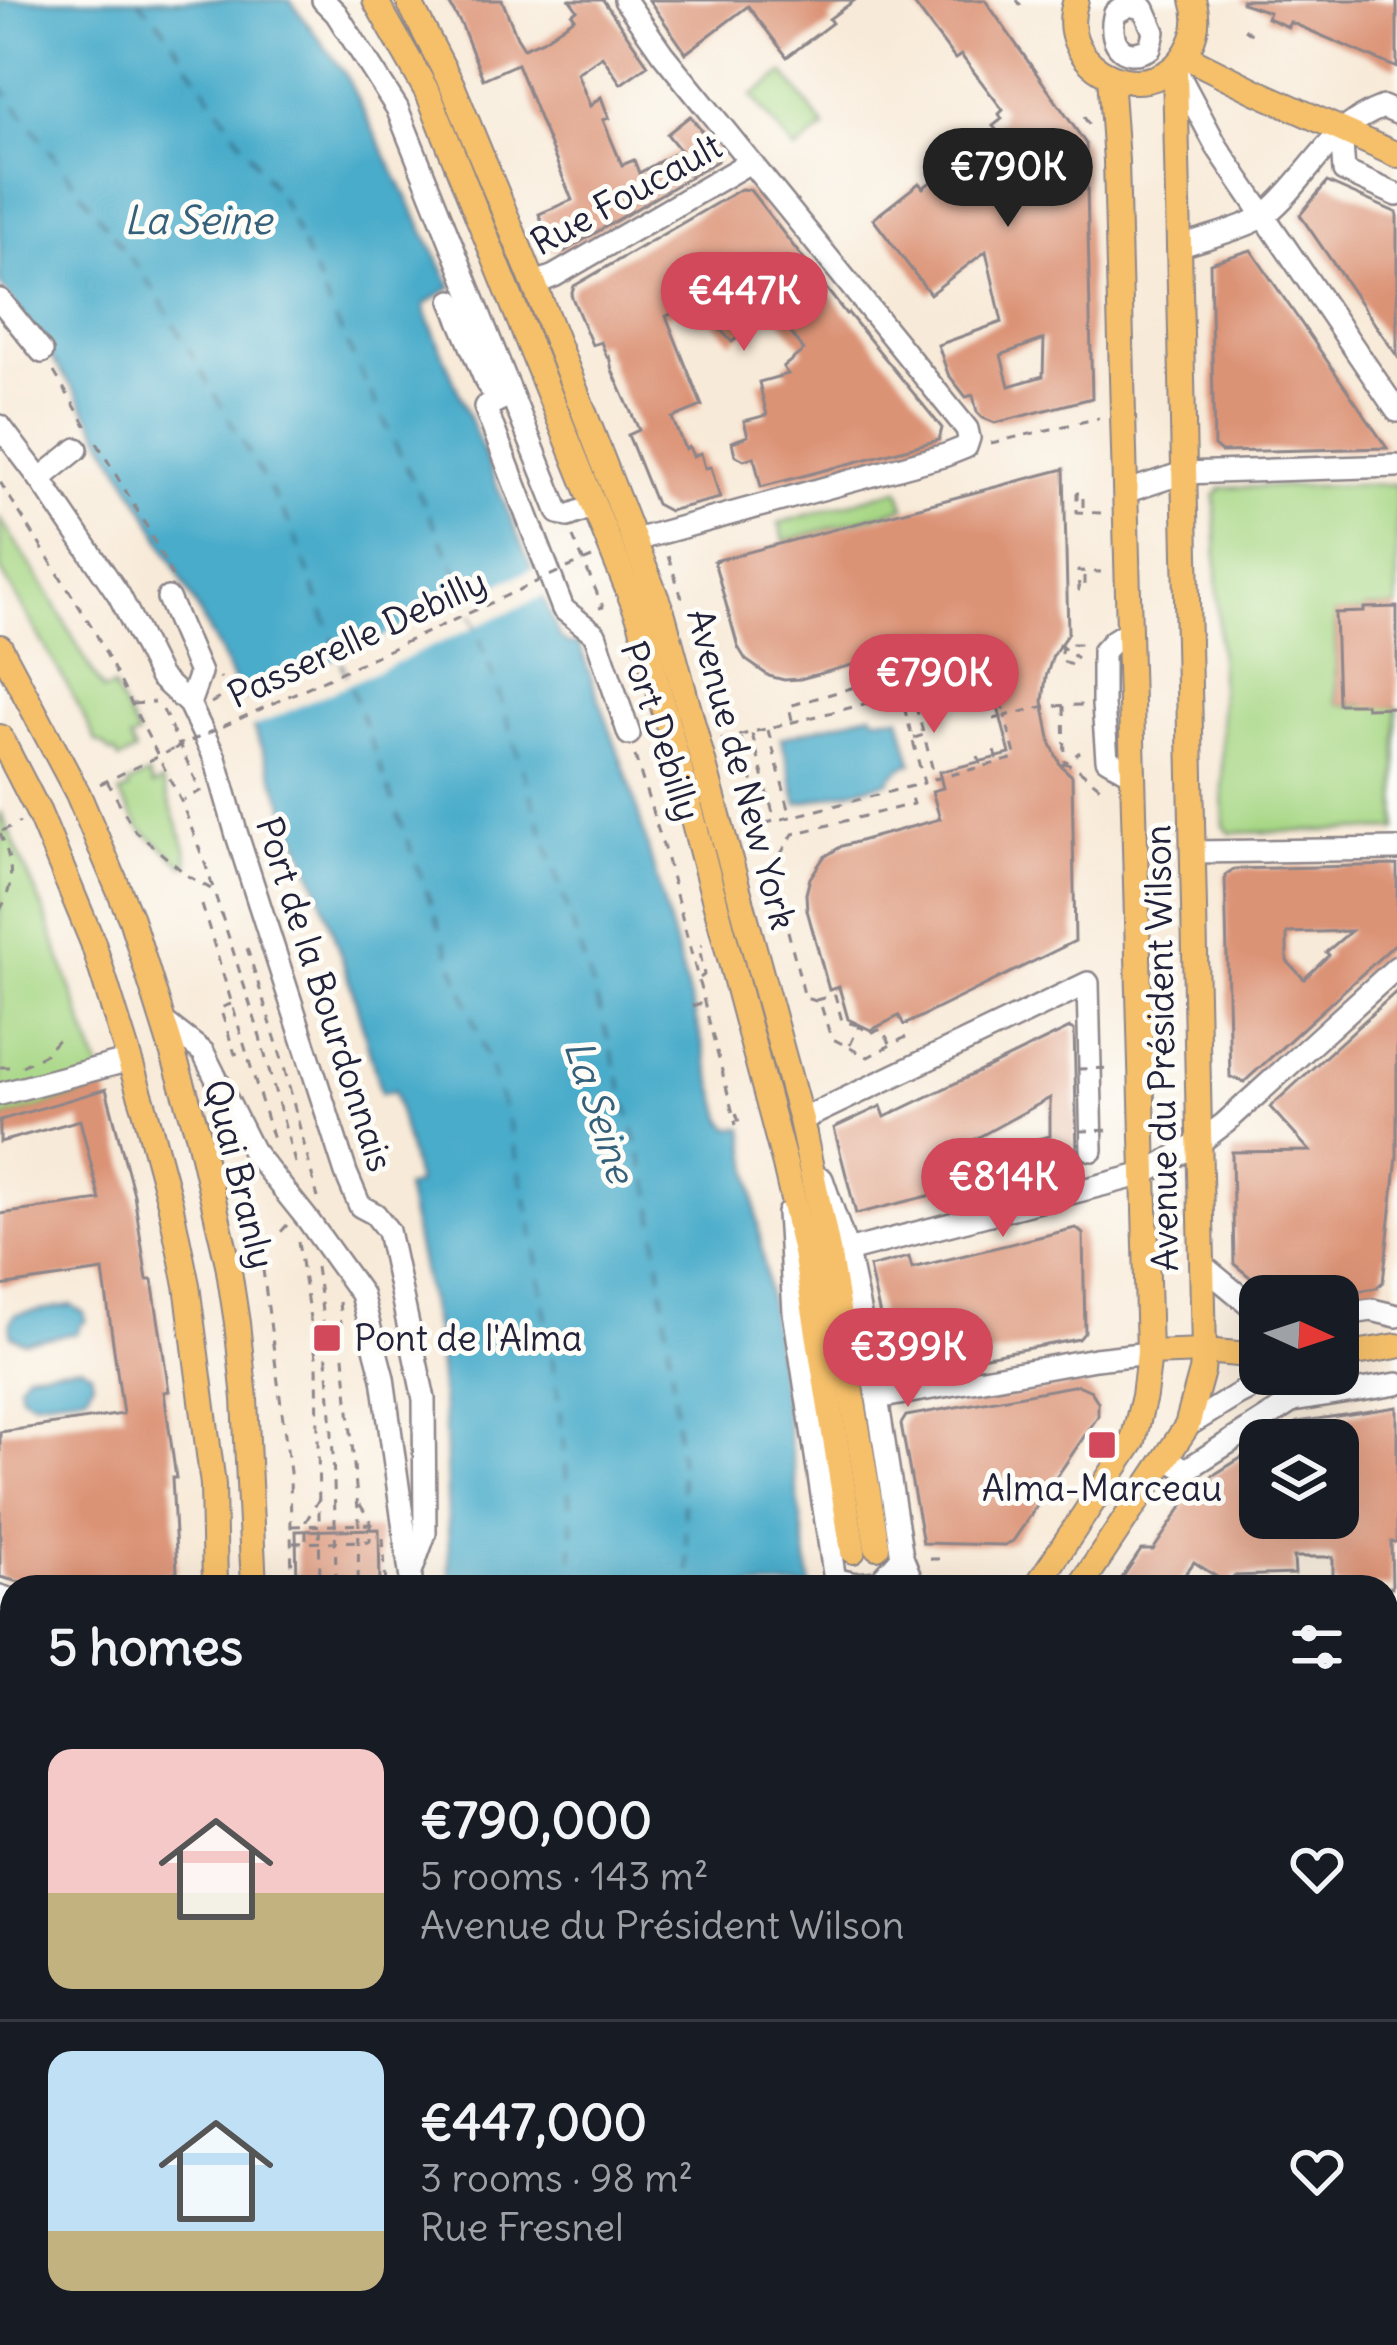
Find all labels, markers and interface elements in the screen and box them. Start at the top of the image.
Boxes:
street label: Rue Foucault [523,124,729,265]
pin: €790K [924,128,1092,230]
text: €790K [950,142,1066,191]
water label: La Seine [124,196,275,245]
pin: €447K [660,252,828,354]
text: €447K [688,266,800,315]
street label: Passerelle Debilly [221,559,494,718]
street label: Avenue de New York [677,604,806,934]
pin: €790K [850,634,1018,736]
street label: Port Debilly [610,636,711,827]
text: €790K [876,648,992,697]
street label: Port de la Bourdonnais [246,811,403,1177]
street label: Avenue du Président Wilson [1135,824,1188,1272]
water label: La Seine [553,1033,647,1192]
street label: Quai Branly [194,1075,285,1273]
pin: €814K [919,1138,1087,1240]
text: €814K [948,1152,1058,1201]
north arrow [1239,1275,1359,1395]
map controls [1239,1275,1359,1539]
pin: €399K [824,1308,992,1410]
place label: Pont de l'Alma [354,1316,582,1361]
marker: Pont de l'Alma [311,1322,343,1354]
text: €399K [850,1322,966,1371]
button: layers [1239,1419,1359,1539]
marker: Alma-Marceau [1086,1429,1118,1461]
place label: Alma-Marceau [982,1466,1222,1511]
icon: filters [1284,1614,1350,1680]
text: 5 homes [48,1615,243,1679]
text: €790,000 [420,1788,652,1852]
icon: home [144,1797,288,1941]
icon: heart [1284,1836,1350,1902]
text: 5 rooms · 143 m² [420,1852,709,1901]
text: Avenue du Président Wilson [420,1901,904,1950]
text: €447,000 [420,2090,647,2154]
icon: home [144,2099,288,2243]
icon: heart [1284,2138,1350,2204]
text: 3 rooms · 98 m² [420,2154,693,2203]
text: Rue Fresnel [420,2203,624,2252]

